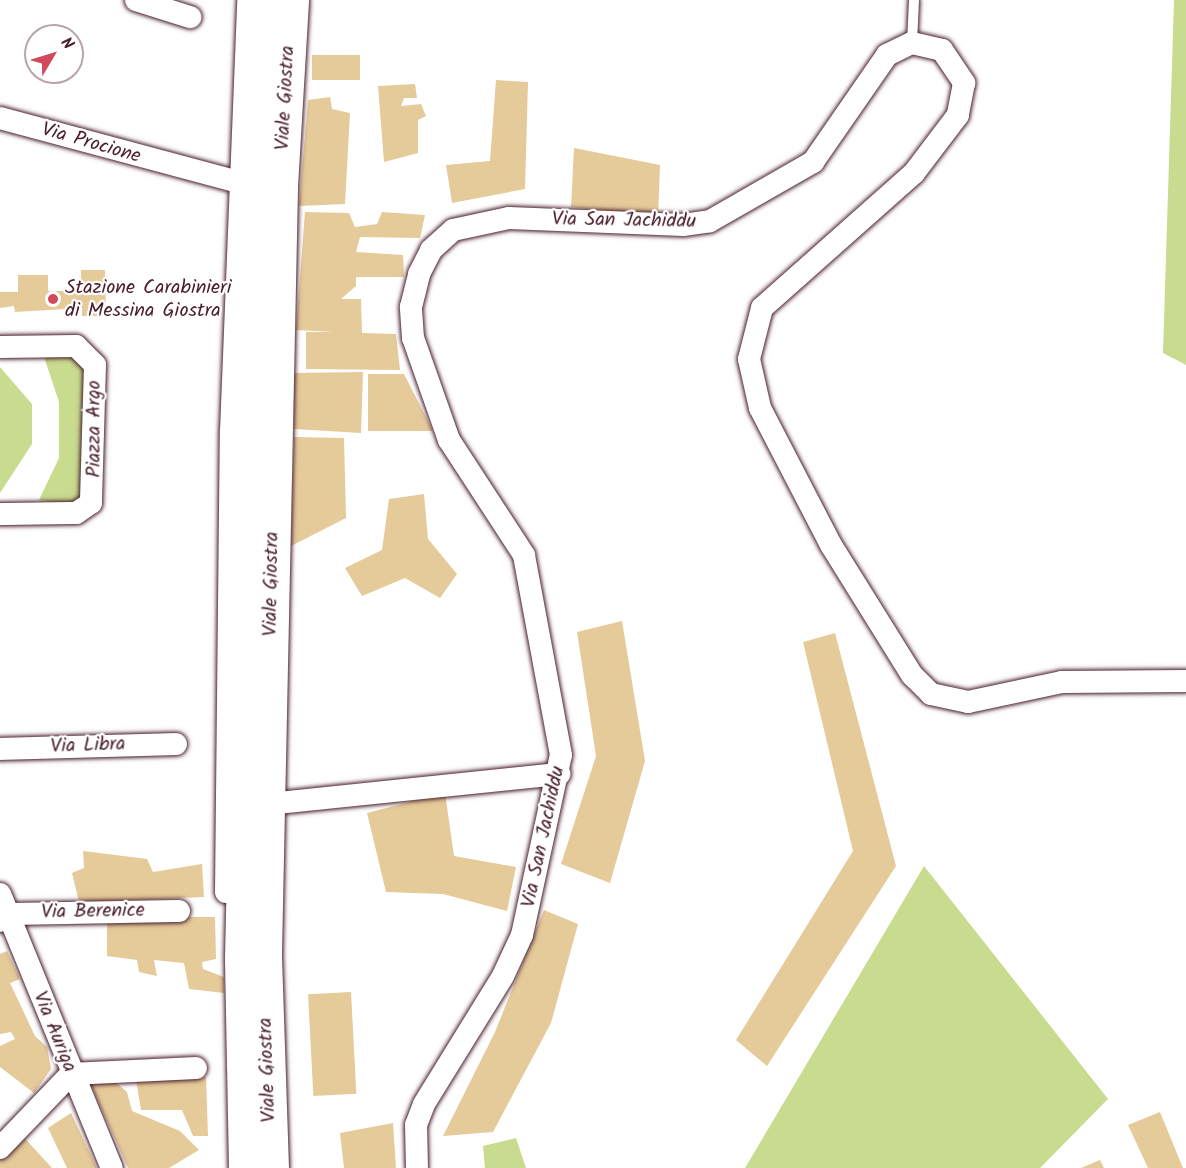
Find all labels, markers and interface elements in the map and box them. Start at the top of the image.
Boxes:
north arrow [24,24,84,84]
text: N [54,32,80,56]
street label: Viale Giostra [271,45,301,151]
street label: Via Procione [39,118,143,170]
street label: Via San Jachiddu [552,208,696,234]
place label: Stazione Carabinieri di Messina Giostra [65,276,231,323]
marker: Stazione Carabinieri di Messina Giostra [46,292,60,306]
street label: Piazza Argo [83,380,107,478]
street label: Viale Giostra [259,531,285,637]
street label: Via Libra [50,733,126,759]
street label: Via San Jachiddu [517,764,571,910]
street label: Via Berenice [41,899,145,925]
street label: Via Auriga [27,988,81,1076]
street label: Viale Giostra [254,1017,282,1123]

